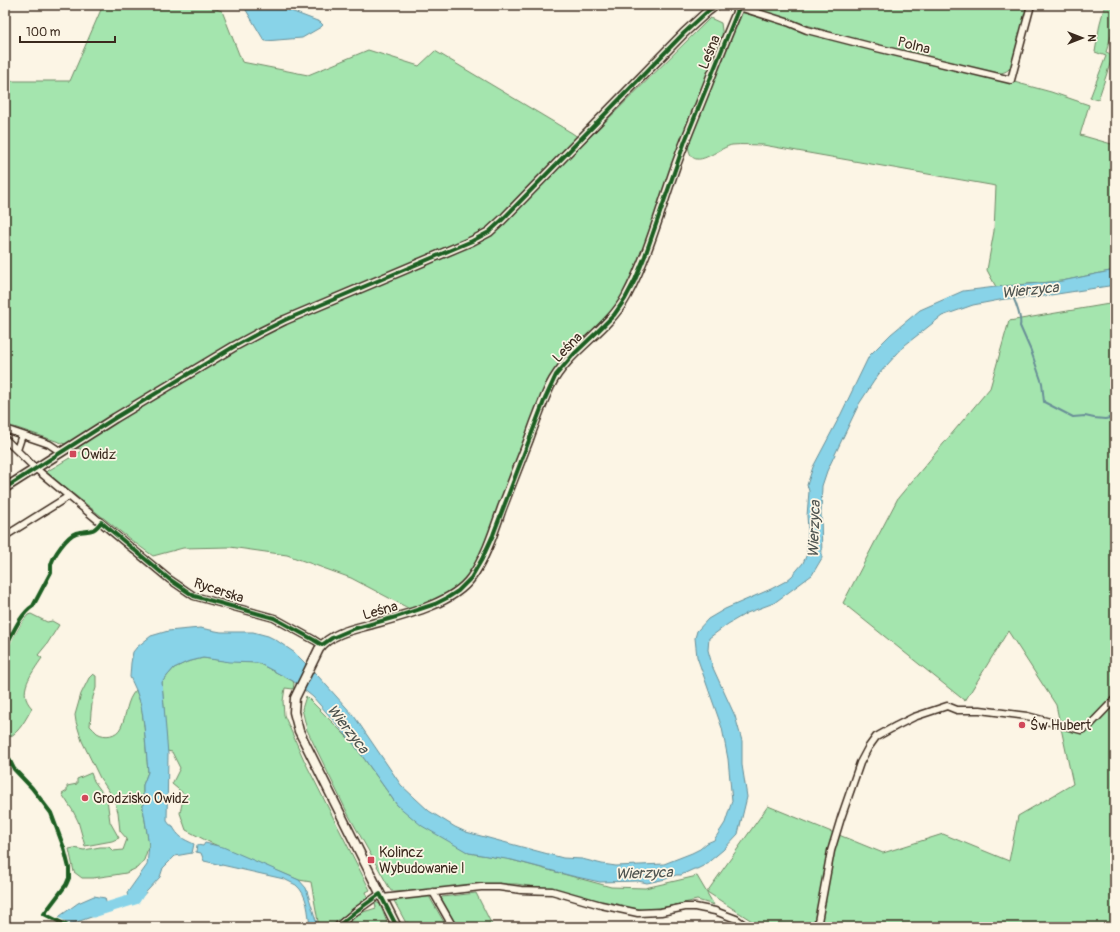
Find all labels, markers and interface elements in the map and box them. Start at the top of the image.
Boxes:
scale bar [20,18,115,44]
north arrow [1062,18,1102,58]
text: 100 m [26,25,61,40]
street label: Leśna [695,33,724,72]
street label: Polna [896,33,932,58]
text: N [1085,34,1098,42]
water label: Wierzyca [1001,278,1060,303]
street label: Leśna [549,329,586,366]
place label: Owidz [81,446,116,463]
marker: Owidz [68,449,78,459]
water label: Wierzyca [804,499,825,558]
street label: Rycerska [192,574,246,607]
street label: Leśna [361,597,400,624]
water label: Wierzyca [323,701,373,758]
place label: Św Hubert [1030,716,1091,734]
marker: Św Hubert [1017,720,1027,730]
place label: Grodzisko Owidz [93,790,189,807]
marker: Grodzisko Owidz [80,793,90,803]
place label: Kolincz Wybudowanie I [379,844,465,877]
marker: Kolincz Wybudowanie I [366,855,376,865]
water label: Wierzyca [615,863,674,884]

